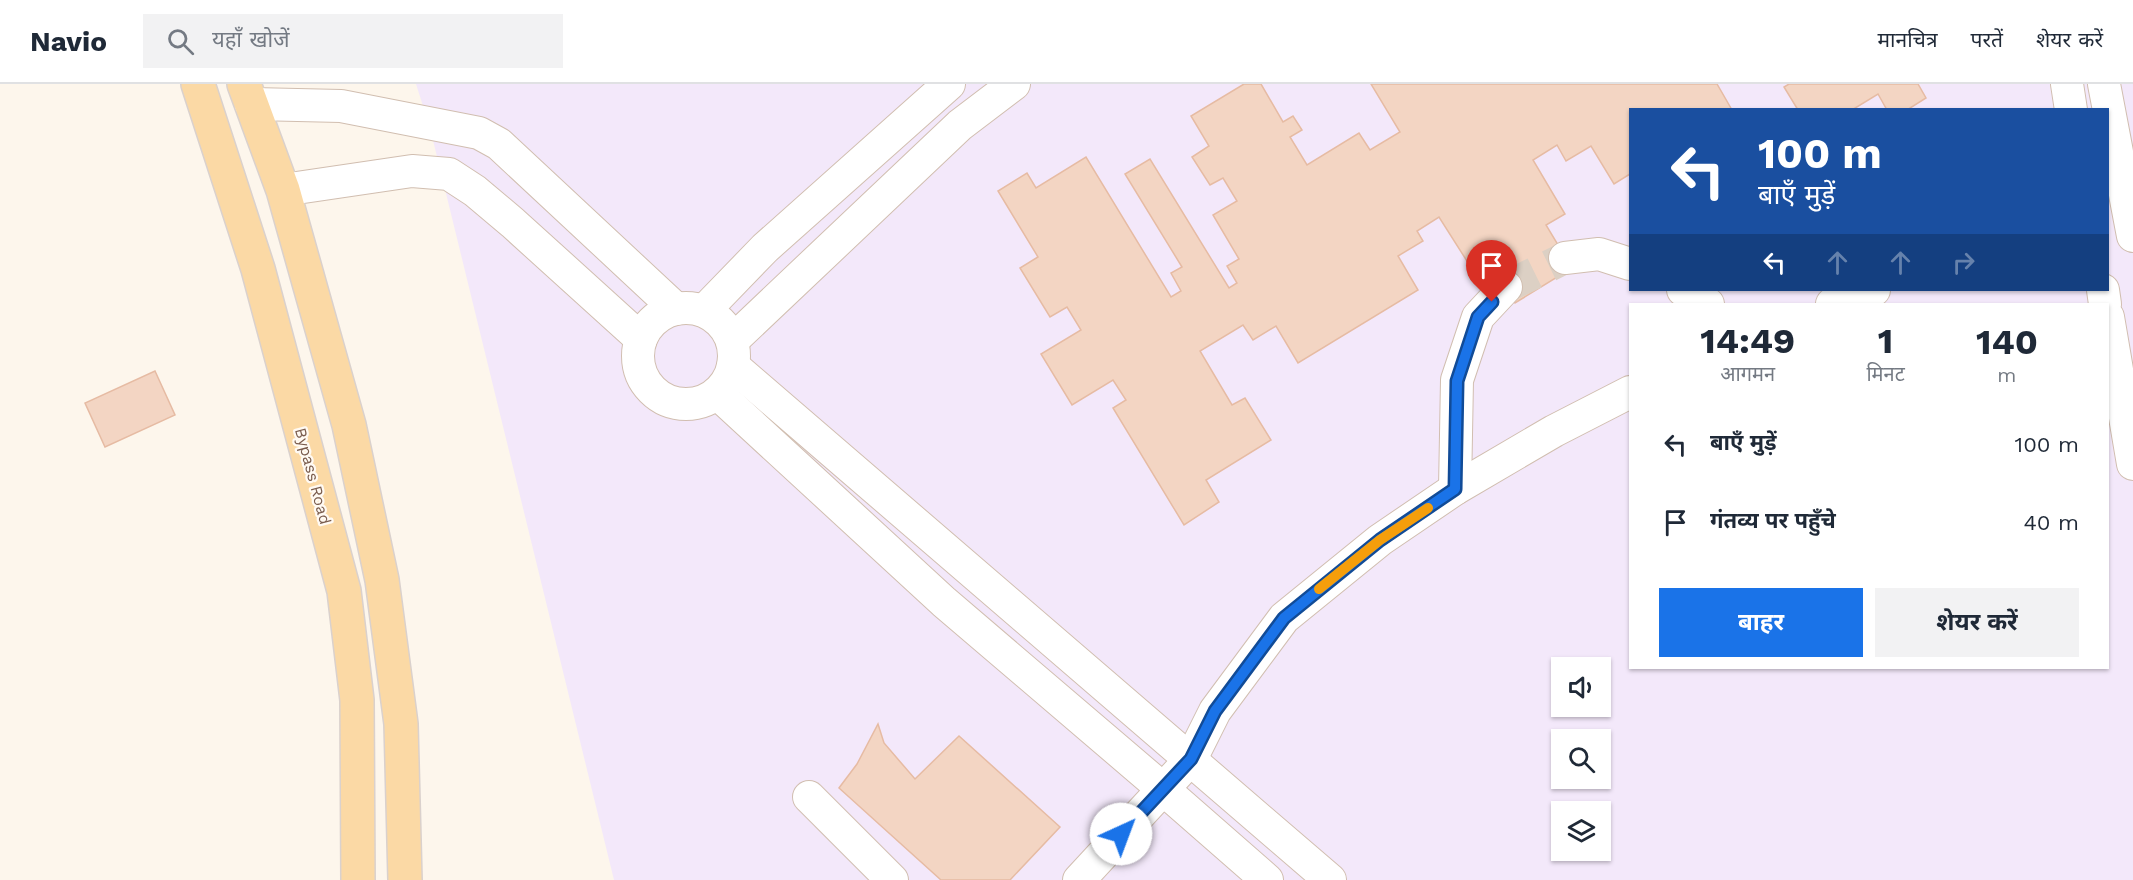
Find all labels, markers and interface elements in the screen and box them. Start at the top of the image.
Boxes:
search box [143,14,563,68]
text: Navio [30,25,107,58]
icon: search [164,25,197,58]
text: यहाँ खोजें [212,27,290,52]
text: मानचित्र [1878,27,1938,52]
text: परतें [1971,27,2003,52]
text: शेयर करें [2036,27,2103,52]
text: 100 m [1758,129,1882,178]
icon: left [1659,132,1737,210]
text: बाएँ मुड़ें [1758,179,1835,211]
pin [1466,240,1517,302]
icon: left [1758,246,1791,279]
icon: ahead [1821,246,1854,279]
icon: ahead [1884,246,1917,279]
icon: right [1947,246,1980,279]
icon: arrive [1475,249,1508,282]
text: 14:49 [1700,320,1795,362]
text: 1 [1878,320,1893,362]
text: 140 [1976,321,2038,363]
text: आगमन [1720,362,1775,386]
text: मिनट [1866,362,1905,386]
text: m [1997,363,2016,387]
street label: Bypass Road [291,426,335,526]
icon: left [1659,428,1692,461]
text: बाएँ मुड़ें [1710,430,1777,455]
text: 100 m [2015,432,2079,457]
icon: arrive [1659,506,1692,539]
text: गंतव्य पर पहुँचे [1710,508,1836,533]
text: 40 m [2023,510,2079,535]
button: बाहर [1659,588,1863,657]
button: शेयर करें [1875,588,2079,657]
map controls [1551,657,1611,861]
button: sound [1551,657,1611,717]
button: search [1551,729,1611,789]
button: layers [1551,801,1611,861]
position arrow [1089,802,1153,866]

